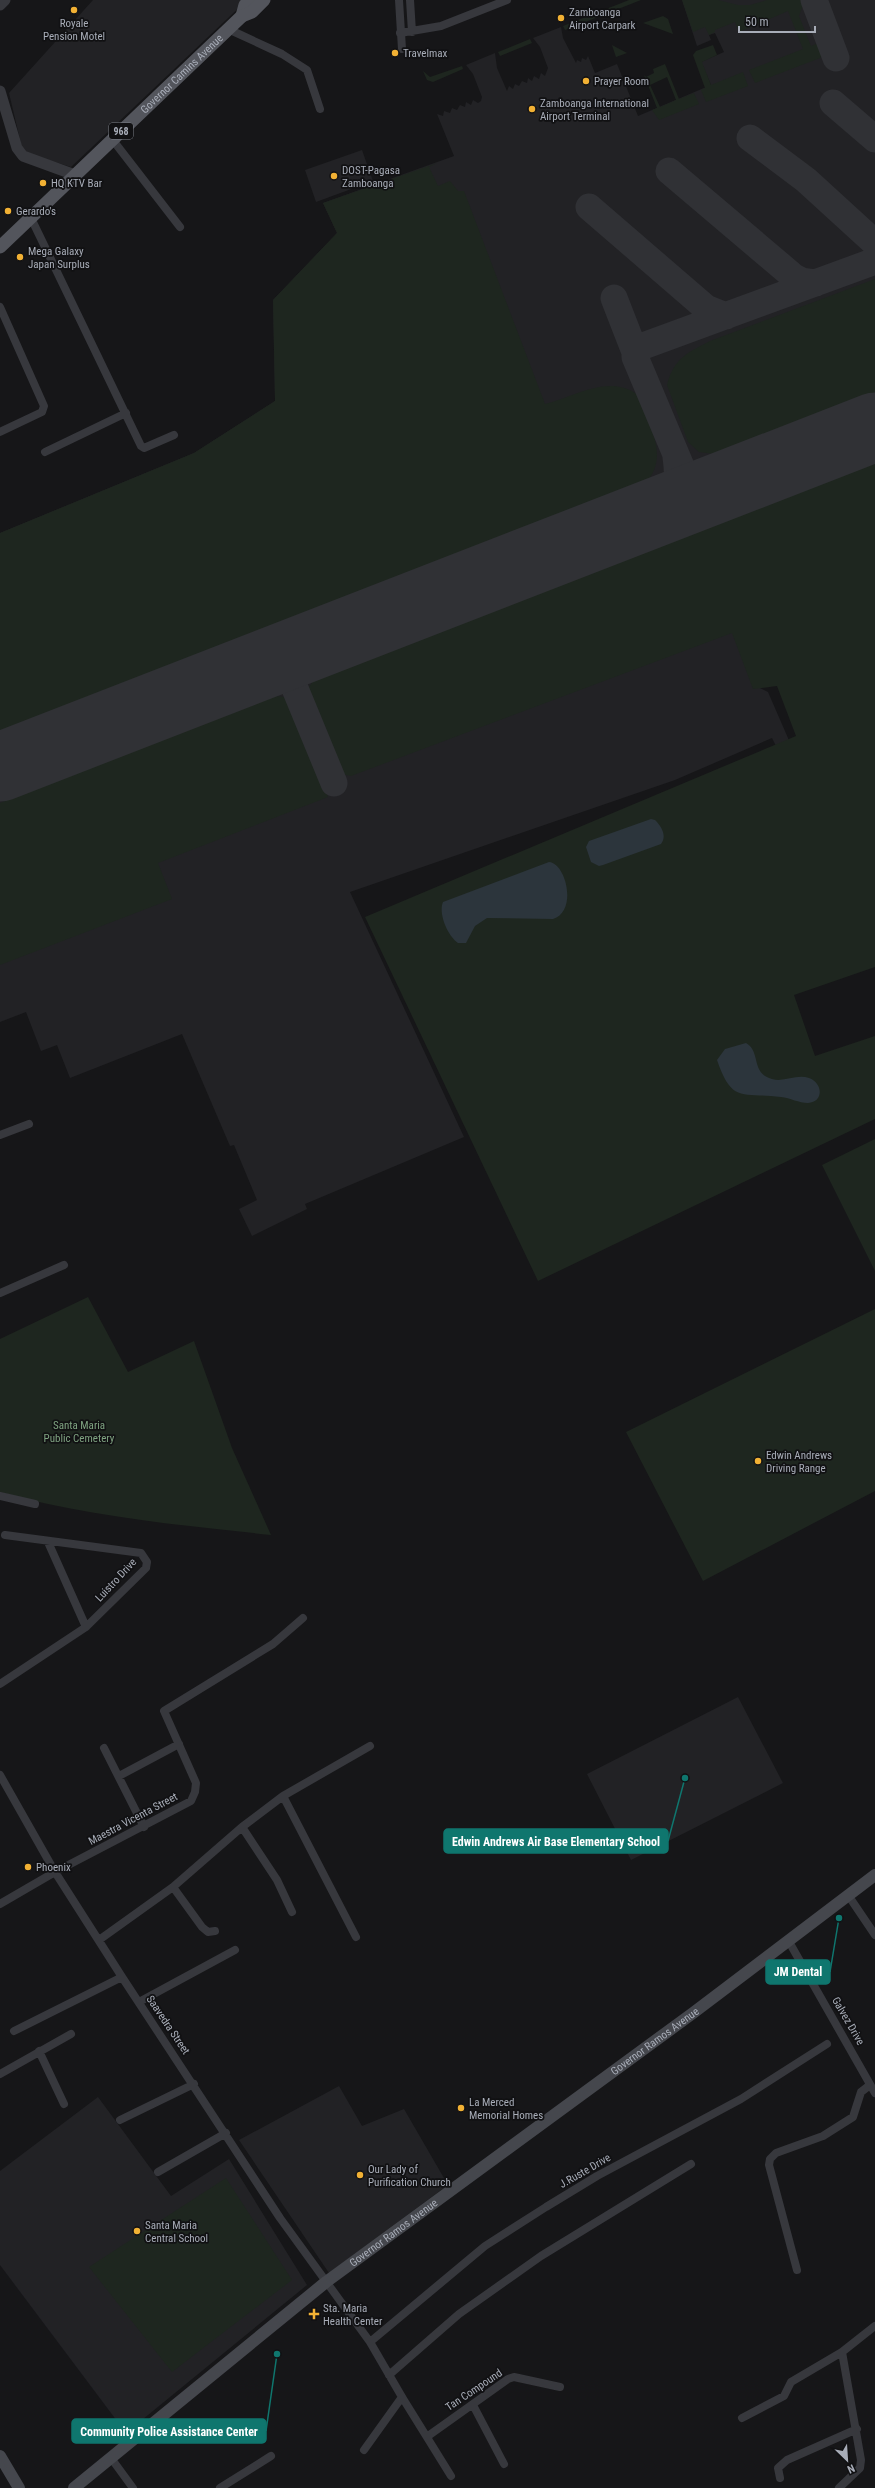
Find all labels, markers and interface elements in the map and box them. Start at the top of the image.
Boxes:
marker: Royale Pension Motel [69,5,79,15]
place label: Zamboanga Airport Carpark [569,6,635,32]
scale bar [739,8,815,34]
marker: Zamboanga Airport Carpark [556,13,566,23]
text: 50 m [745,15,769,29]
place label: Royale Pension Motel [43,17,105,43]
street label: Governor Camins Avenue [138,31,225,116]
place label: Travelmax [403,47,448,60]
marker: Travelmax [390,48,400,58]
place label: Prayer Room [594,75,649,88]
marker: Prayer Room [581,76,591,86]
place label: Zamboanga International Airport Terminal [540,97,649,123]
marker: Zamboanga International Airport Terminal [527,104,537,114]
road number: 968 [109,123,133,139]
place label: DOST-Pagasa Zamboanga [342,164,400,190]
marker: DOST-Pagasa Zamboanga [329,171,339,181]
place label: HQ KTV Bar [51,177,103,190]
marker: HQ KTV Bar [38,178,48,188]
place label: Gerardo's [16,205,56,218]
marker: Gerardo's [3,206,13,216]
place label: Mega Galaxy Japan Surplus [28,245,90,271]
marker: Mega Galaxy Japan Surplus [15,252,25,262]
park label: Santa Maria Public Cemetery [44,1419,115,1445]
place label: Edwin Andrews Driving Range [766,1449,832,1475]
marker: Edwin Andrews Driving Range [753,1456,763,1466]
street label: Luistro Drive [93,1556,139,1604]
street label: Maestra Vicenta Street [86,1790,180,1848]
callout: Edwin Andrews Air Base Elementary School [444,1829,668,1853]
text: Edwin Andrews Air Base Elementary School [452,1835,660,1849]
place label: Phoenix [36,1861,71,1874]
marker: Phoenix [23,1862,33,1872]
callout: JM Dental [766,1960,830,1984]
text: JM Dental [774,1965,822,1979]
street label: Saavedra Street [144,1993,192,2057]
street label: Galvez Drive [829,1995,867,2047]
street label: Governor Ramos Avenue [608,2004,701,2078]
place label: La Merced Memorial Homes [469,2096,543,2122]
marker: La Merced Memorial Homes [456,2103,466,2113]
street label: J.Ruste Drive [557,2151,613,2191]
place label: Our Lady of Purification Church [368,2163,451,2189]
marker: Our Lady of Purification Church [355,2170,365,2180]
street label: Governor Ramos Avenue [347,2196,440,2269]
place label: Santa Maria Central School [145,2219,208,2245]
marker: Santa Maria Central School [132,2226,142,2236]
place label: Sta. Maria Health Center [323,2302,383,2328]
marker: Sta. Maria Health Center [308,2308,320,2320]
street label: Tan Compound [443,2366,505,2414]
callout: Community Police Assistance Center [72,2419,266,2443]
text: Community Police Assistance Center [80,2425,258,2439]
north arrow [827,2440,867,2480]
text: N [845,2461,857,2476]

